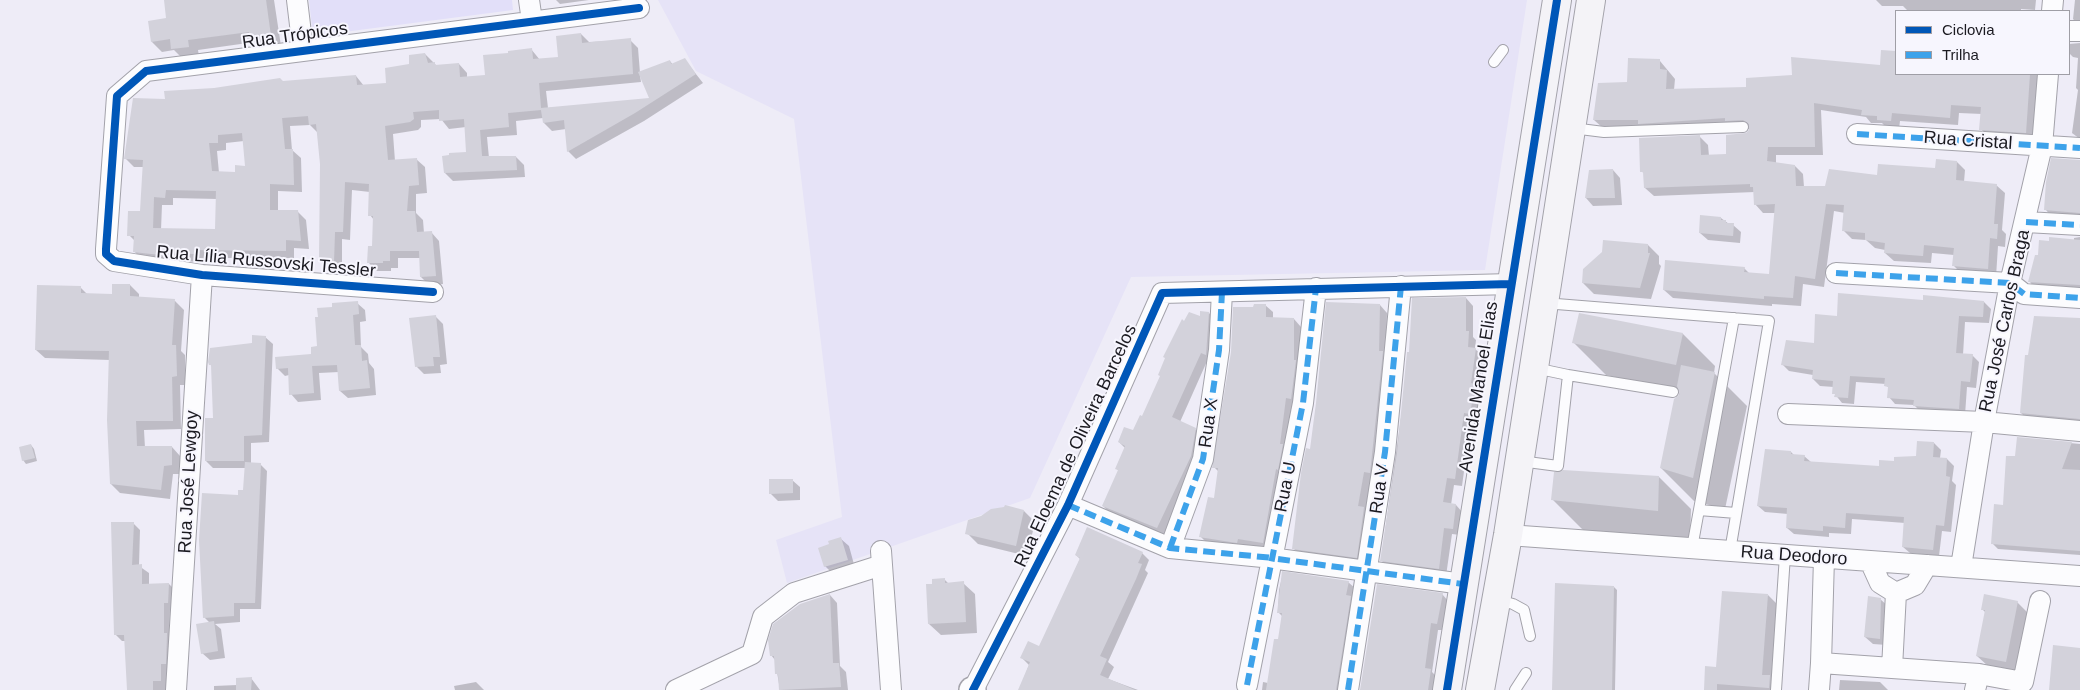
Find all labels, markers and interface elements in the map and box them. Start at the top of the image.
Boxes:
legend [1895,10,2070,75]
street label: Rua Trópicos [241,18,349,54]
text: Ciclovia [1942,21,1995,38]
text: Trilha [1942,46,1979,63]
street label: Rua Cristal [1923,127,2013,155]
street label: Rua José Carlos Braga [1975,228,2035,414]
street label: Rua Lília Russovski Tessler [155,242,377,282]
street label: Avenida Manoel Elias [1455,300,1503,474]
street label: Rua Eloema de Oliveira Barcelos [1010,321,1142,571]
street label: Rua X [1195,397,1223,449]
street label: Rua José Lewgoy [174,410,204,554]
street label: Rua U [1271,460,1301,514]
street label: Rua V [1366,463,1394,515]
street label: Rua Deodoro [1740,541,1848,571]

